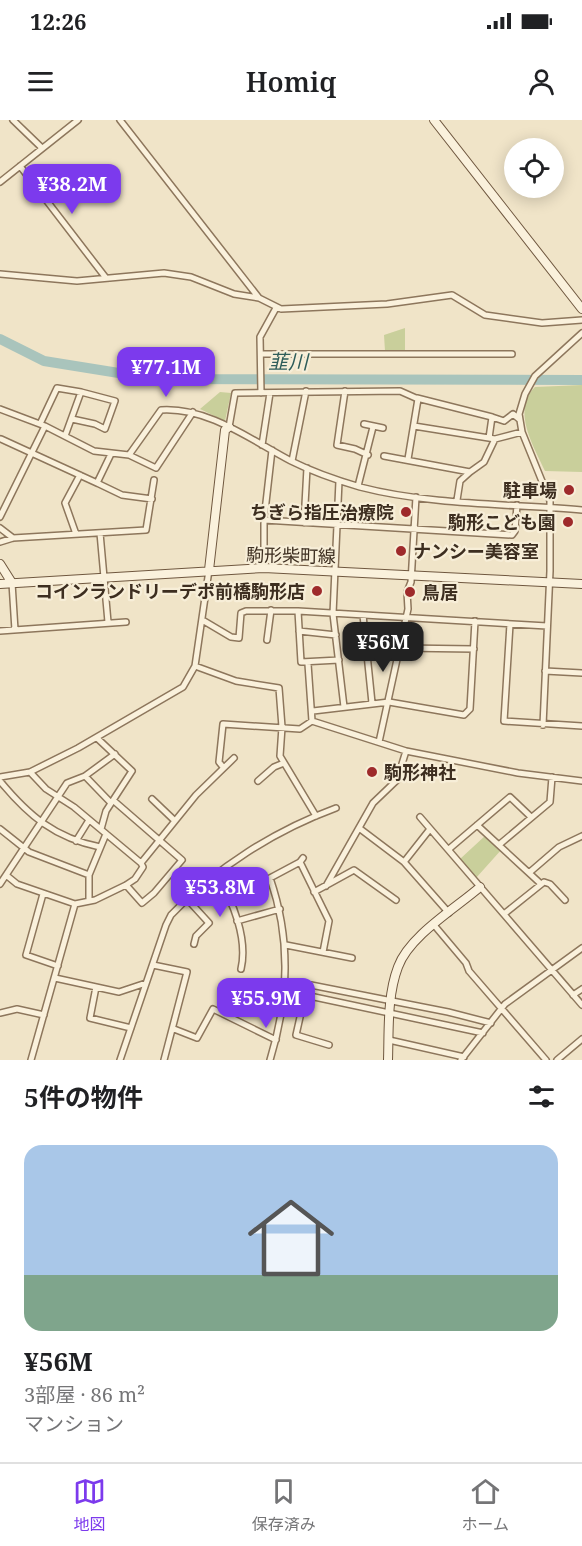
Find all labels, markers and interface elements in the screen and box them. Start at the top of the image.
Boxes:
text: 12:26 [30,6,86,36]
text: Homiq [246,63,336,100]
icon: menu [24,65,57,98]
icon: person [525,65,558,98]
map controls [504,138,564,198]
button: locate [504,138,564,198]
pin: ¥38.2M [23,164,121,215]
text: ¥38.2M [37,170,107,197]
pin: ¥77.1M [117,347,215,398]
water label: 韮川 [268,348,310,375]
text: ¥77.1M [131,353,201,380]
place label: 駐車場 [503,478,557,502]
marker: 駐車場 [562,483,576,497]
place label: ちぎら指圧治療院 [250,500,394,524]
marker: ちぎら指圧治療院 [399,505,413,519]
place label: 駒形こども園 [448,510,556,534]
marker: 駒形こども園 [561,515,575,529]
place label: ナンシー美容室 [413,539,539,563]
street label: 駒形柴町線 [246,542,336,568]
marker: ナンシー美容室 [394,544,408,558]
place label: コインランドリーデポ前橋駒形店 [35,579,305,603]
place label: 鳥居 [422,580,458,604]
marker: コインランドリーデポ前橋駒形店 [310,584,324,598]
marker: 鳥居 [403,585,417,599]
pin: ¥56M [347,622,419,673]
text: ¥56M [357,628,409,655]
place label: 駒形神社 [384,760,456,784]
marker: 駒形神社 [365,765,379,779]
pin: ¥53.8M [171,867,269,918]
text: ¥53.8M [185,873,255,900]
pin: ¥55.9M [217,978,315,1029]
text: ¥55.9M [231,984,301,1011]
text: 5件の物件 [24,1079,143,1115]
icon: filters [525,1080,558,1113]
icon: home [237,1184,345,1292]
text: ¥56M [24,1343,93,1379]
text: 3部屋 · 86 m² [24,1381,145,1408]
text: マンション [24,1410,124,1437]
tab: 地図 [73,1475,106,1535]
tab: 保存済み [252,1475,316,1535]
tab: ホーム [462,1475,509,1535]

